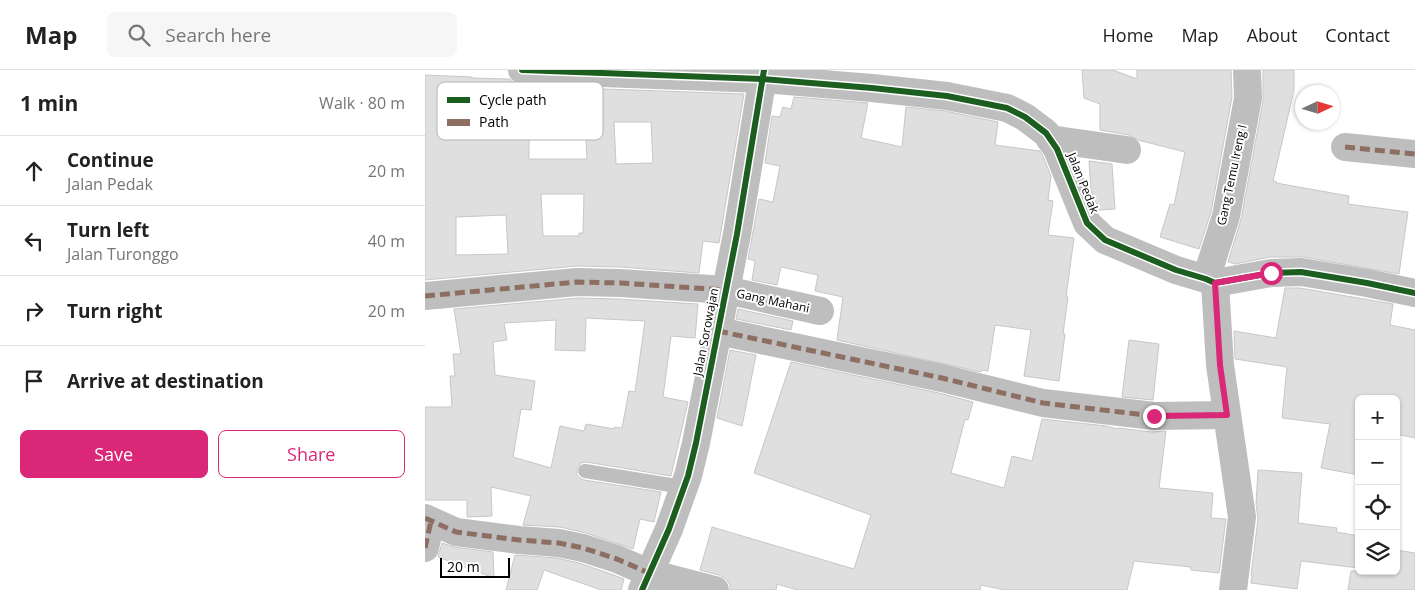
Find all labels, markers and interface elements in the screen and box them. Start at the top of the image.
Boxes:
search box [107,12,457,57]
text: Map [25,18,77,51]
icon: search [125,21,153,49]
text: Search here [165,22,271,48]
text: Home [1103,23,1153,47]
text: Map [1181,23,1219,47]
text: About [1247,23,1297,47]
text: Contact [1325,23,1390,47]
legend [437,82,603,140]
north arrow [1295,85,1340,130]
text: 1 min [20,89,78,117]
text: Cycle path [479,90,547,109]
text: Walk · 80 m [319,92,405,114]
text: Path [479,112,509,131]
street label: Gang Temu Ireng I [1213,123,1250,227]
text: Continue [67,147,154,173]
street label: Jalan Pedak [1063,149,1104,216]
icon: ahead [20,157,48,185]
text: 20 m [368,160,405,182]
text: Jalan Pedak [67,173,153,195]
text: Turn left [67,217,149,243]
icon: left [20,227,48,255]
text: 40 m [368,230,405,252]
text: Jalan Turonggo [67,243,179,265]
route start [1260,262,1283,285]
street label: Gang Mahani [735,284,811,317]
street label: Jalan Sorowajan [688,287,722,378]
icon: right [20,297,48,325]
text: Turn right [67,298,162,324]
text: 20 m [368,300,405,322]
icon: arrive [20,367,48,395]
text: Arrive at destination [67,368,264,394]
map controls [1355,395,1400,575]
button: + [1355,395,1400,440]
route end [1143,405,1166,428]
button: Save [20,430,208,478]
button: Share [218,430,405,478]
button: − [1355,440,1400,485]
button: locate [1355,485,1400,530]
button: layers [1355,530,1400,575]
scale bar [440,555,510,578]
text: 20 m [447,557,480,576]

